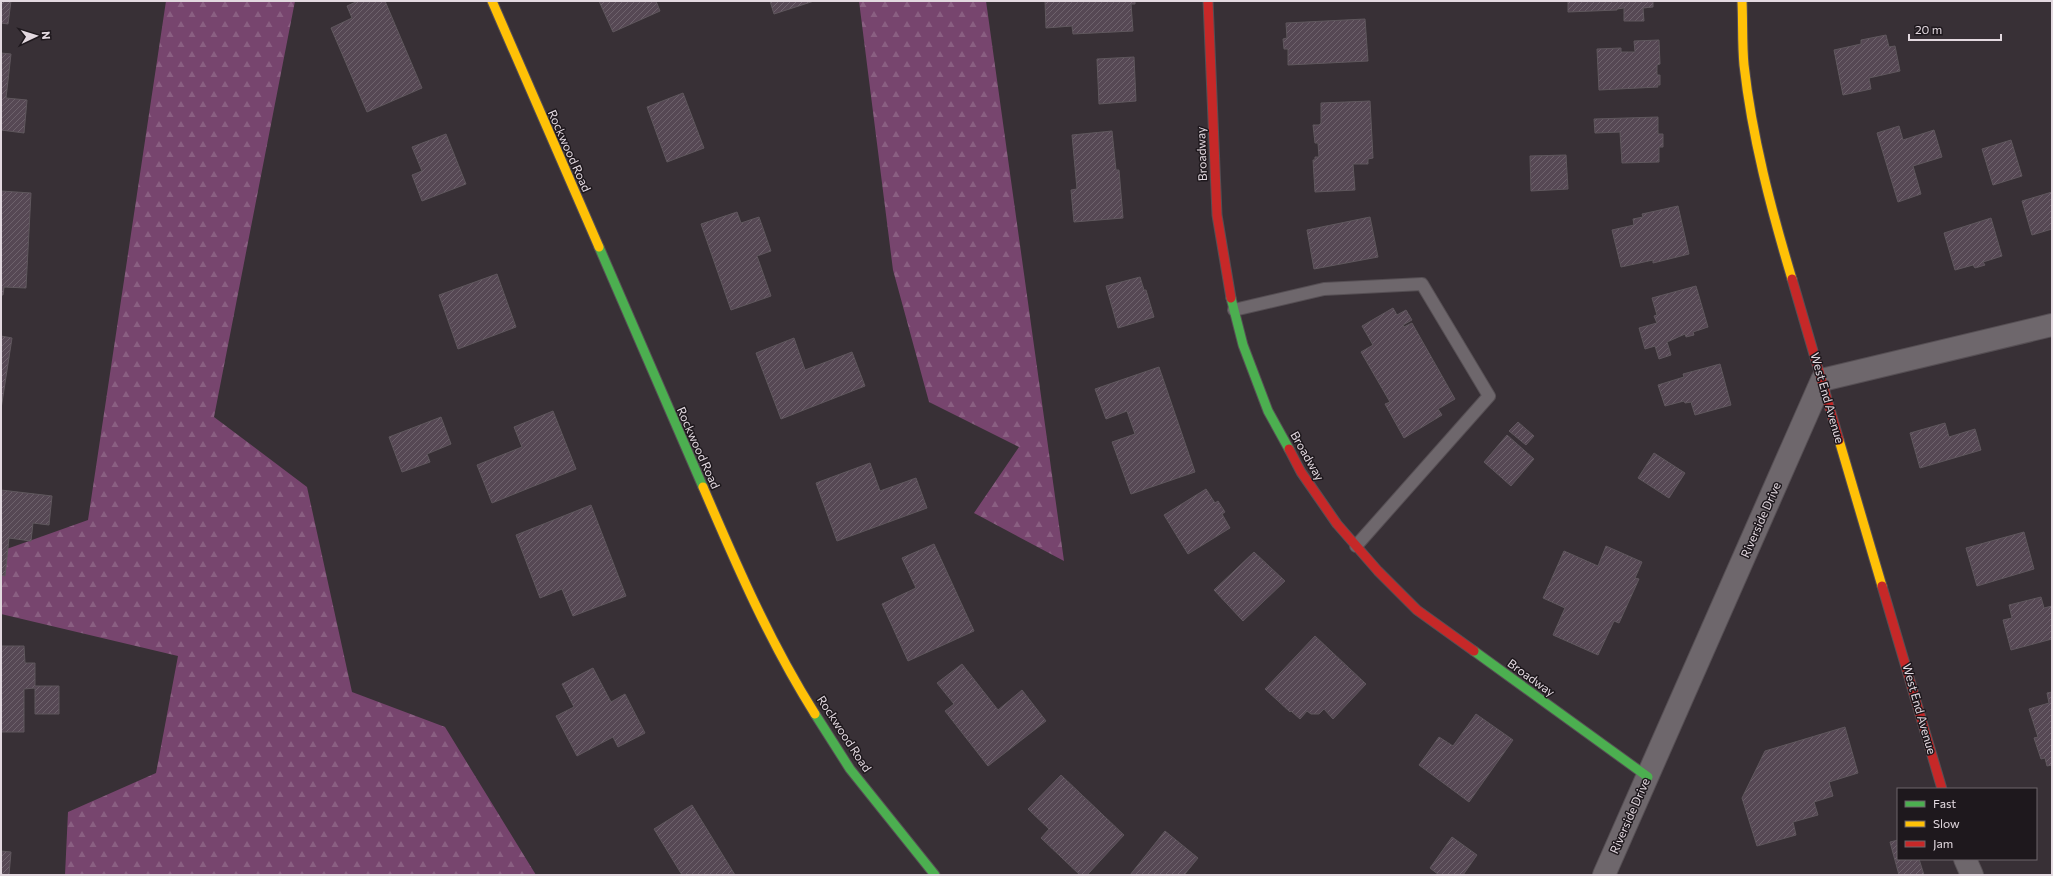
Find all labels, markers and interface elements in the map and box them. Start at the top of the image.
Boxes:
north arrow [16,16,56,56]
scale bar [1909,16,2001,42]
text: 20 m [1915,22,1942,36]
text: N [40,31,53,40]
street label: Rockwood Road [546,107,594,194]
street label: Broadway [1193,127,1209,182]
street label: West End Avenue [1808,351,1848,445]
street label: Rockwood Road [675,404,723,491]
street label: Broadway [1288,428,1328,483]
street label: Riverside Drive [1737,480,1783,559]
street label: Broadway [1505,655,1558,699]
street label: West End Avenue [1900,662,1940,756]
street label: Rockwood Road [815,693,875,774]
street label: Riverside Drive [1606,776,1652,855]
legend [1897,788,2037,860]
text: Fast [1933,796,1956,810]
text: Slow [1933,816,1960,830]
text: Jam [1933,836,1953,851]

